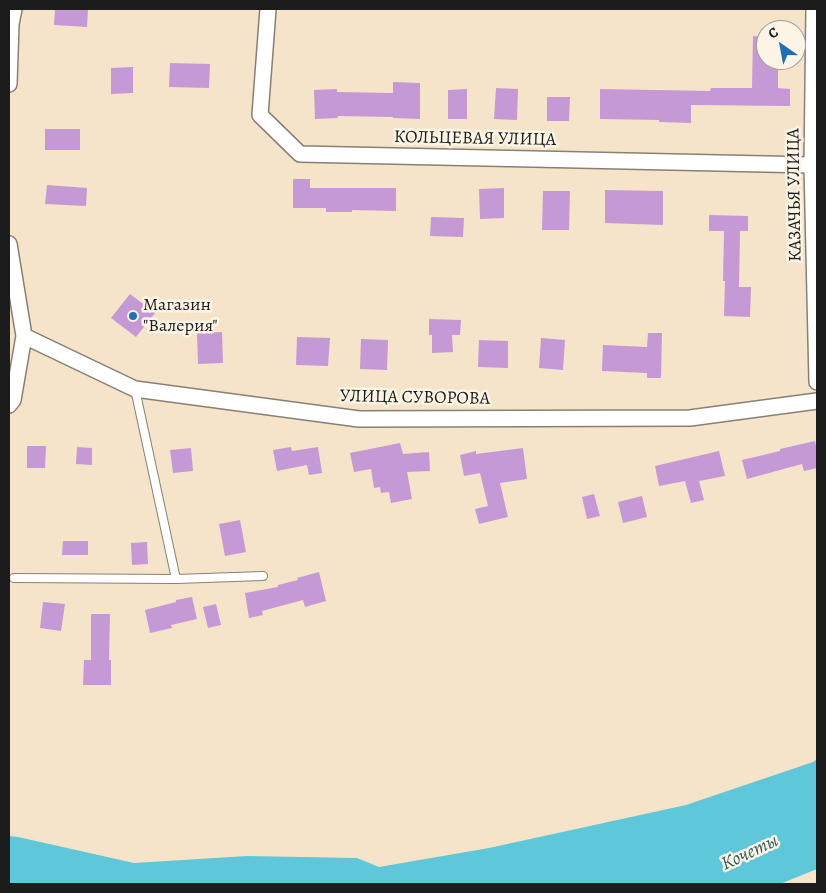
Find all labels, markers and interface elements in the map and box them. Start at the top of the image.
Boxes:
north arrow [756,20,806,70]
text: С [764,23,782,43]
street label: КОЛЬЦЕВАЯ УЛИЦА [394,127,556,151]
street label: КАЗАЧЬЯ УЛИЦА [783,128,807,262]
place label: Магазин "Валерия" [143,295,218,338]
marker: Магазин "Валерия" [127,310,139,322]
street label: УЛИЦА СУВОРОВА [340,386,490,410]
water label: Кочеты [718,830,782,876]

